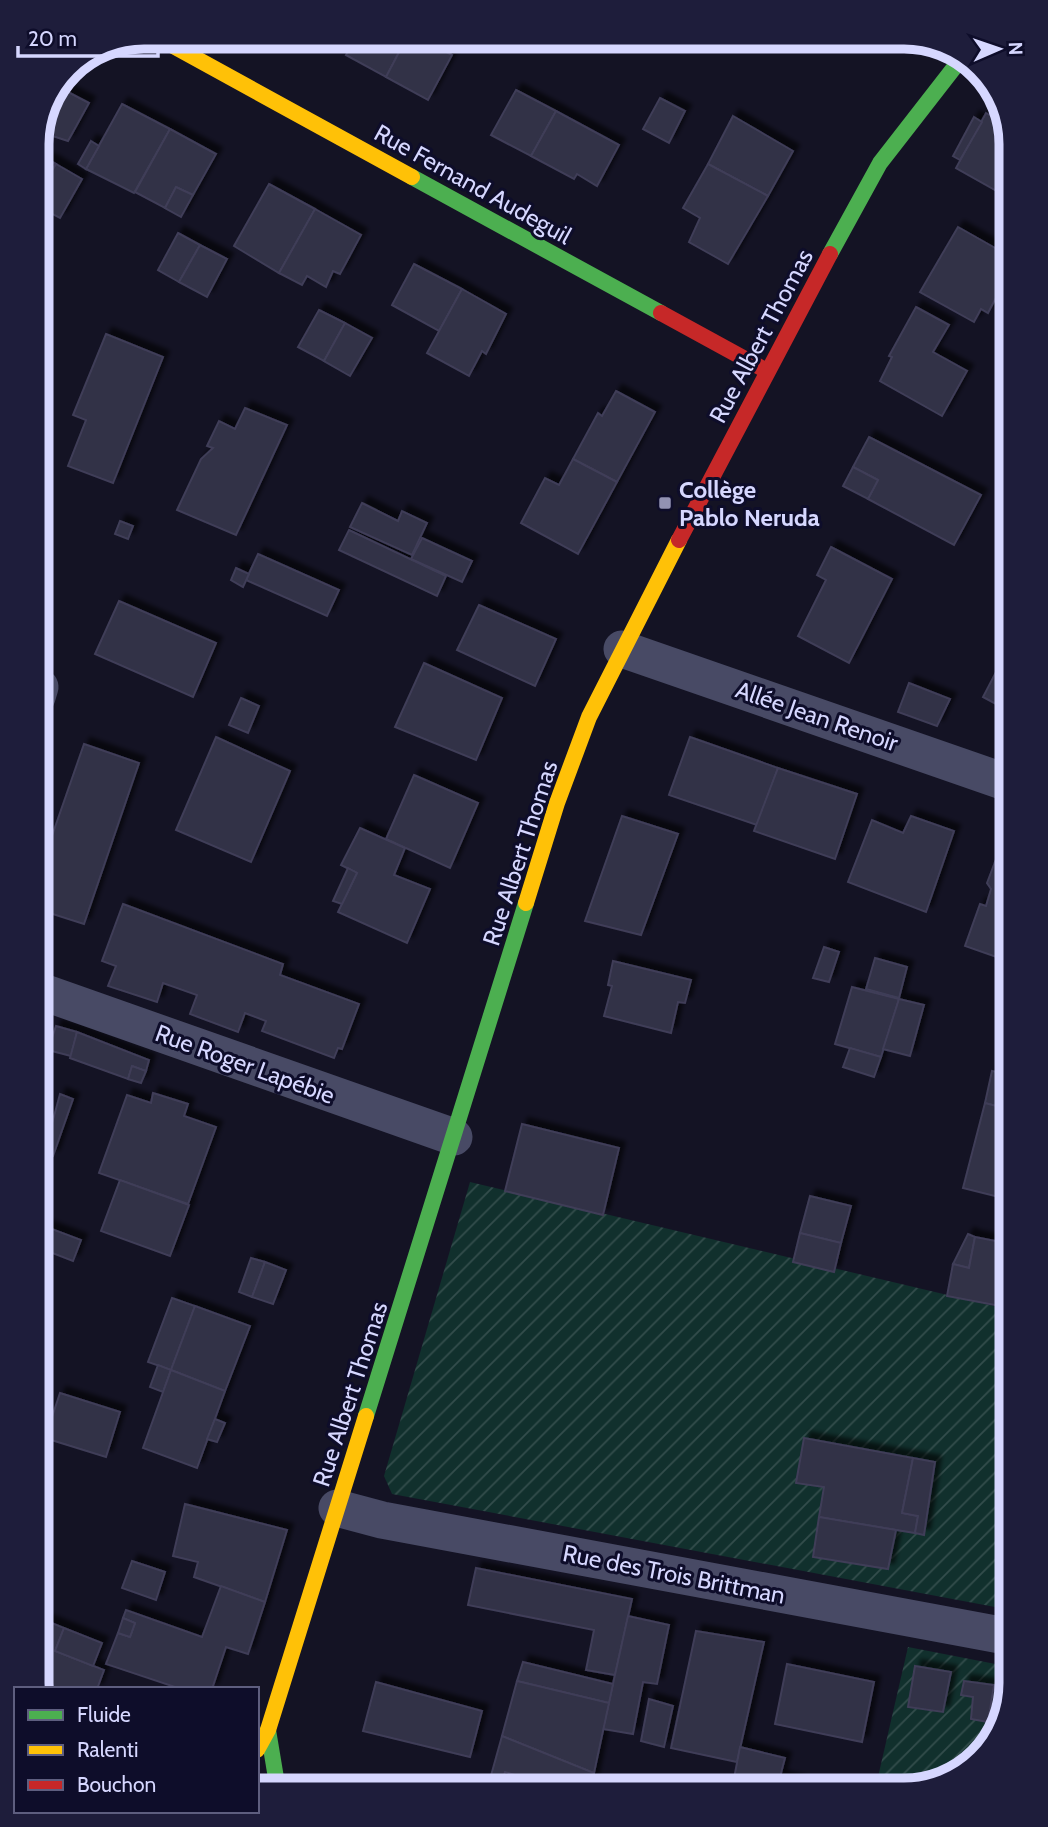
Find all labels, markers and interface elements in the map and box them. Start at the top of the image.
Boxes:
scale bar [18,14,158,58]
north arrow [964,14,1034,84]
text: 20 m [28,26,77,51]
text: N [1004,41,1027,56]
street label: Rue Fernand Audeguil [369,118,577,250]
street label: Rue Albert Thomas [703,244,819,428]
place label: Collège Pablo Neruda [679,475,820,532]
marker: Collège Pablo Neruda [657,495,673,511]
street label: Allée Jean Renoir [732,675,902,757]
street label: Rue Albert Thomas [476,757,564,949]
street label: Rue Roger Lapébie [151,1018,339,1110]
street label: Rue Albert Thomas [306,1298,394,1490]
street label: Rue des Trois Brittman [560,1538,788,1610]
legend [14,1687,259,1813]
text: Fluide [77,1702,131,1727]
text: Ralenti [77,1737,138,1762]
text: Bouchon [77,1772,156,1797]

